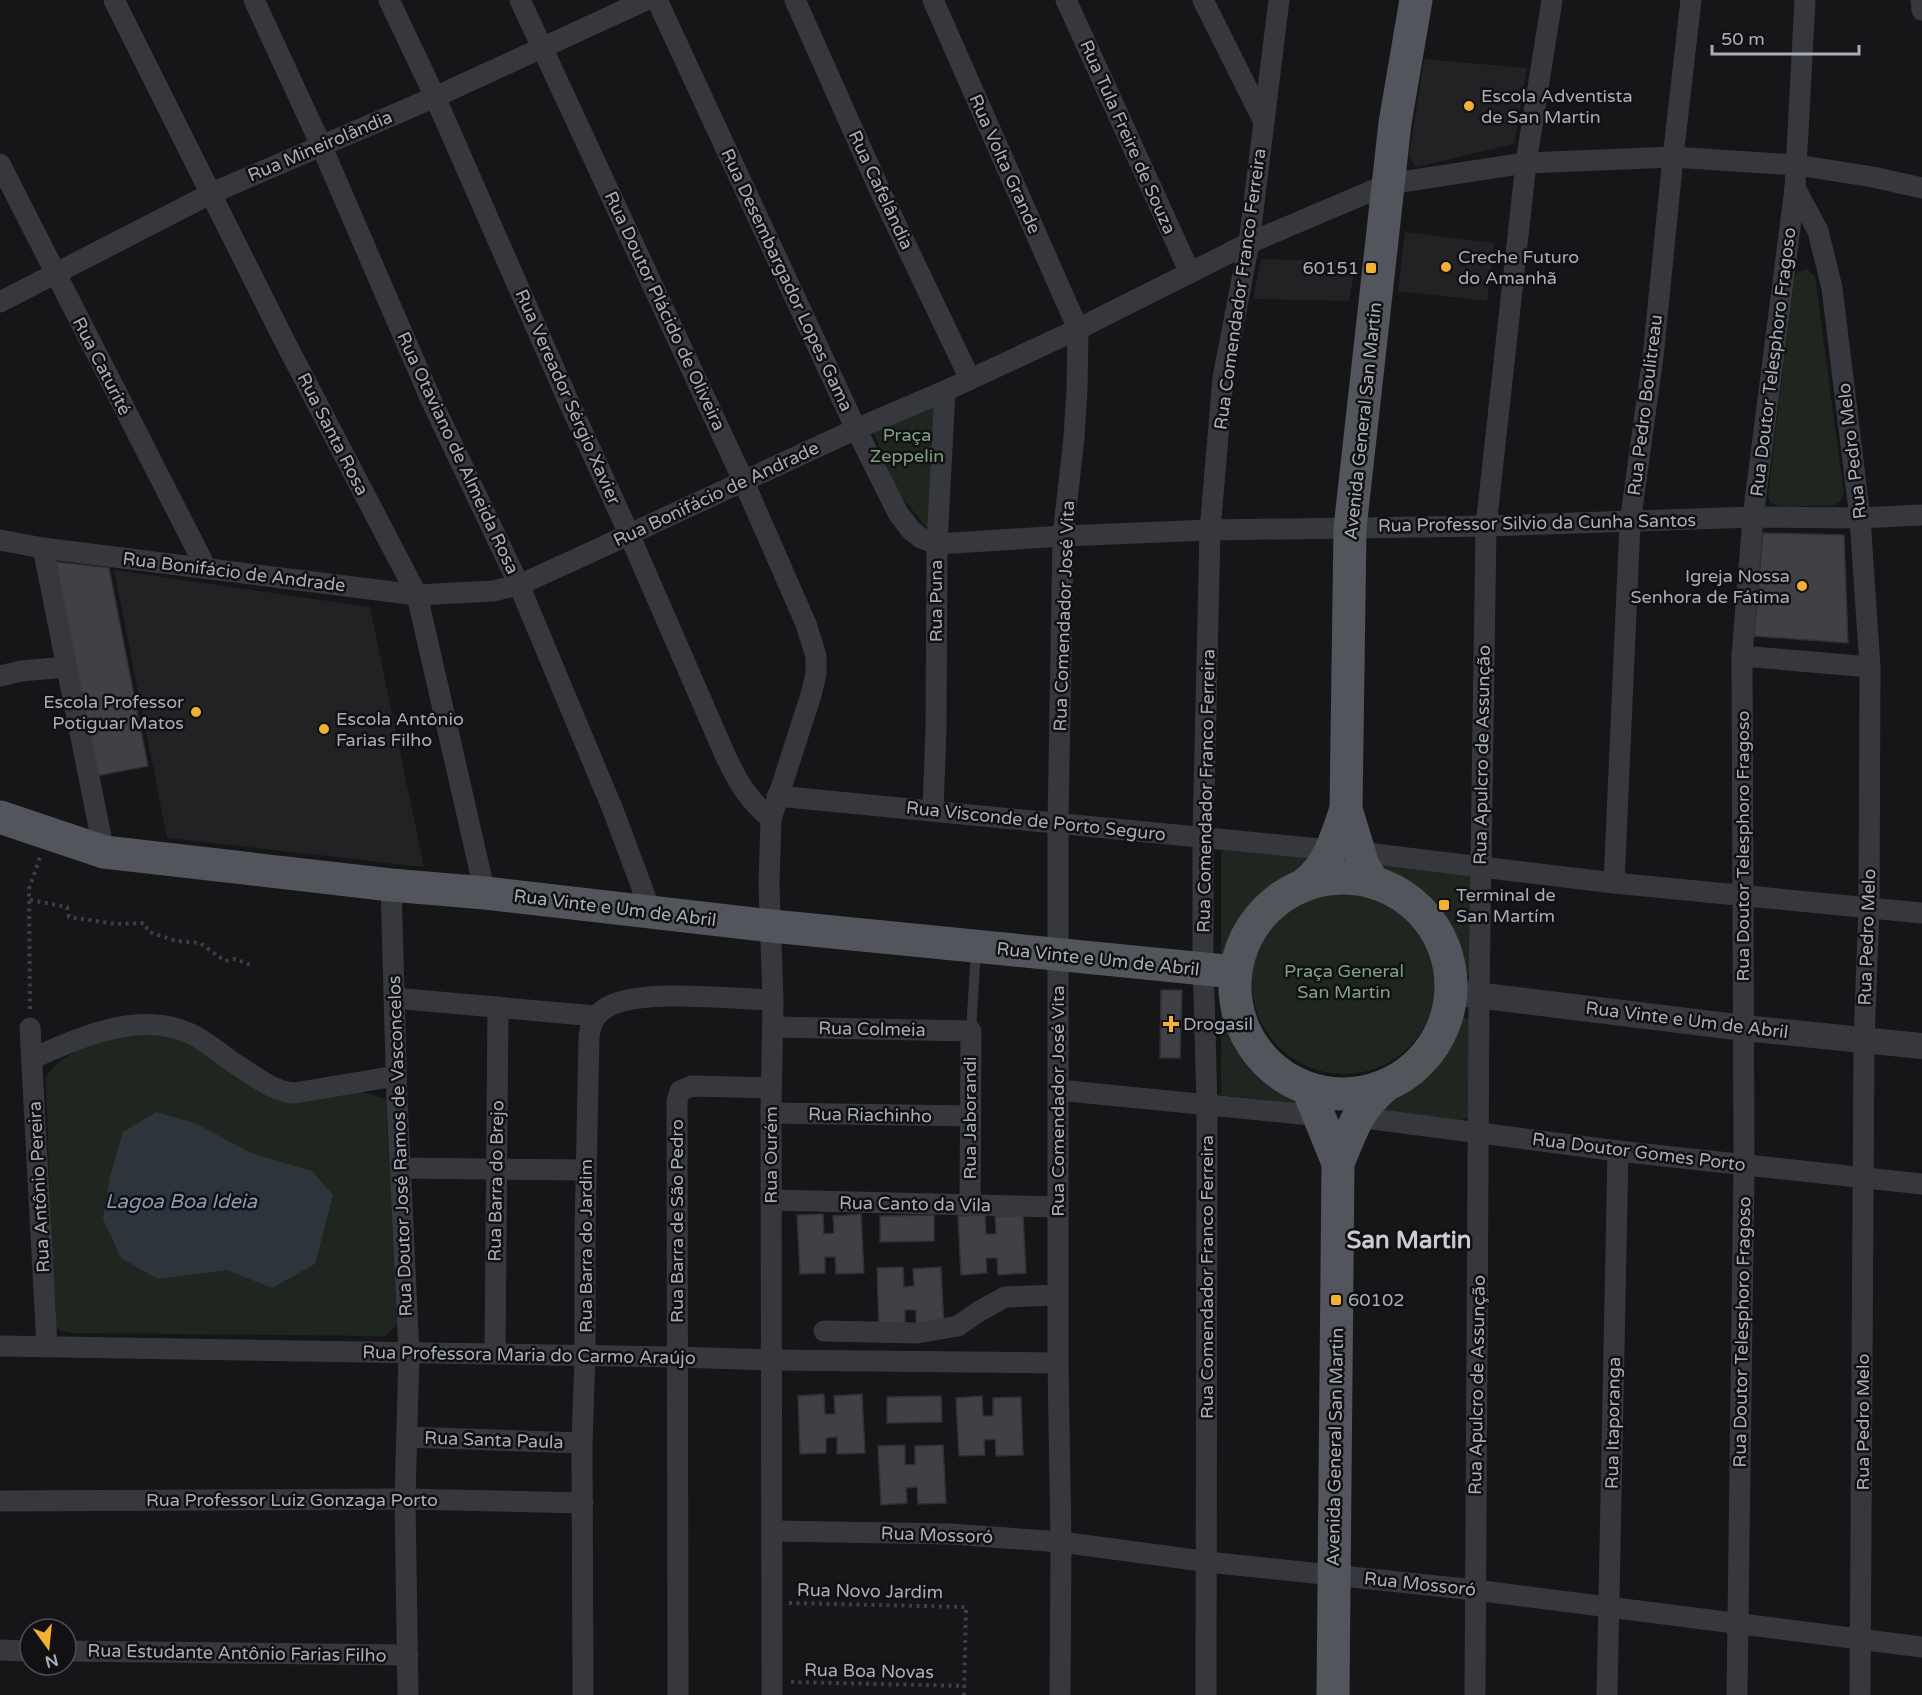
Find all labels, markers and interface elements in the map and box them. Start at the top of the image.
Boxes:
scale bar [1712,18,1859,56]
text: 50 m [1721,28,1765,50]
street label: Rua Tula Freire de Souza [1075,36,1181,238]
place label: Escola Adventista de San Martin [1481,85,1633,128]
street label: Rua Volta Grande [964,91,1046,237]
marker: Escola Adventista de San Martin [1462,99,1476,113]
street label: Rua Mineirolândia [244,106,396,186]
street label: Rua Cafelândia [844,127,918,253]
street label: Rua Desembargador Lopes Gama [716,145,858,415]
street label: Rua Comendador Franco Ferreira [1209,147,1271,431]
street label: Rua Doutor Plácido de Oliveira [600,188,730,434]
street label: Rua Doutor Telesphoro Fragoso [1746,226,1800,498]
place label: Creche Futuro do Amanhã [1458,246,1579,289]
place label: 60151 [1302,257,1359,279]
marker: Creche Futuro do Amanhã [1439,260,1453,274]
marker: 60151 [1364,261,1378,275]
street label: Rua Vereador Sérgio Xavier [510,286,626,508]
street label: Avenida General San Martin [1340,301,1386,541]
street label: Rua Caturité [68,313,136,419]
street label: Rua Pedro Boulitreau [1623,313,1667,497]
street label: Rua Otaviano de Almeida Rosa [392,328,524,578]
street label: Rua Santa Rosa [293,369,373,499]
street label: Rua Pedro Melo [1833,382,1871,520]
park label: Praça Zeppelin [870,424,944,467]
street label: Rua Bonifácio de Andrade [610,437,822,551]
street label: Rua Comendador José Vita [1049,500,1079,732]
street label: Rua Professor Silvio da Cunha Santos [1378,509,1696,537]
street label: Rua Bonifácio de Andrade [121,547,347,597]
street label: Rua Puna [925,560,947,642]
place label: Igreja Nossa Senhora de Fátima [1630,565,1790,608]
marker: Igreja Nossa Senhora de Fátima [1795,579,1809,593]
street label: Rua Apulcro de Assunção [1469,645,1495,865]
street label: Rua Comendador Franco Ferreira [1193,649,1219,933]
place label: Escola Professor Potiguar Matos [43,691,184,734]
marker: Escola Professor Potiguar Matos [189,705,203,719]
place label: Escola Antônio Farias Filho [336,708,464,751]
street label: Rua Doutor Telesphoro Fragoso [1732,710,1754,982]
marker: Escola Antônio Farias Filho [317,722,331,736]
street label: Rua Visconde de Porto Seguro [905,796,1167,846]
street label: Rua Pedro Melo [1854,868,1880,1006]
place label: Terminal de San Martím [1456,884,1556,927]
street label: Rua Vinte e Um de Abril [512,885,718,931]
marker: Terminal de San Martím [1437,898,1451,912]
street label: Rua Vinte e Um de Abril [995,937,1201,981]
park label: Praça General San Martin [1284,960,1404,1003]
street label: Rua Doutor José Ramos de Vasconcelos [383,975,417,1317]
street label: Rua Comendador José Vita [1047,985,1069,1217]
street label: Rua Vinte e Um de Abril [1584,997,1790,1043]
place label: Drogasil [1183,1013,1253,1035]
street label: Rua Colmeia [818,1017,926,1041]
marker: Drogasil [1164,1017,1178,1031]
street label: Rua Jaborandi [959,1056,981,1180]
street label: Rua Barra do Brejo [484,1100,508,1262]
street label: Rua Antônio Pereira [24,1101,54,1273]
street label: Rua Riachinho [808,1103,932,1127]
street label: Rua Ourém [760,1106,782,1204]
street label: Rua Barra de São Pedro [666,1119,688,1323]
street label: Rua Doutor Gomes Porto [1531,1128,1747,1176]
street label: Rua Comendador Franco Ferreira [1196,1135,1218,1419]
street label: Rua Barra do Jardim [575,1159,597,1333]
water label: Lagoa Boa Ideia [105,1190,258,1214]
street label: Rua Canto da Vila [839,1192,991,1216]
street label: Rua Doutor Telesphoro Fragoso [1729,1196,1755,1468]
district label: San Martin [1347,1226,1471,1255]
street label: Rua Apulcro de Assunção [1464,1275,1490,1495]
place label: 60102 [1348,1289,1405,1311]
marker: 60102 [1329,1293,1343,1307]
street label: Avenida General San Martin [1322,1327,1348,1567]
street label: Rua Professora Maria do Carmo Araújo [362,1341,696,1369]
street label: Rua Pedro Melo [1852,1353,1874,1490]
street label: Rua Itaporanga [1601,1357,1625,1489]
street label: Rua Santa Paula [424,1427,564,1453]
street label: Rua Professor Luiz Gonzaga Porto [146,1489,438,1511]
street label: Rua Mossoró [880,1522,994,1548]
street label: Rua Mossoró [1363,1567,1477,1601]
street label: Rua Novo Jardim [797,1579,943,1603]
north arrow [18,1617,78,1677]
street label: Rua Estudante Antônio Farias Filho [87,1639,387,1667]
text: N [43,1649,60,1672]
street label: Rua Boa Novas [804,1659,934,1683]

